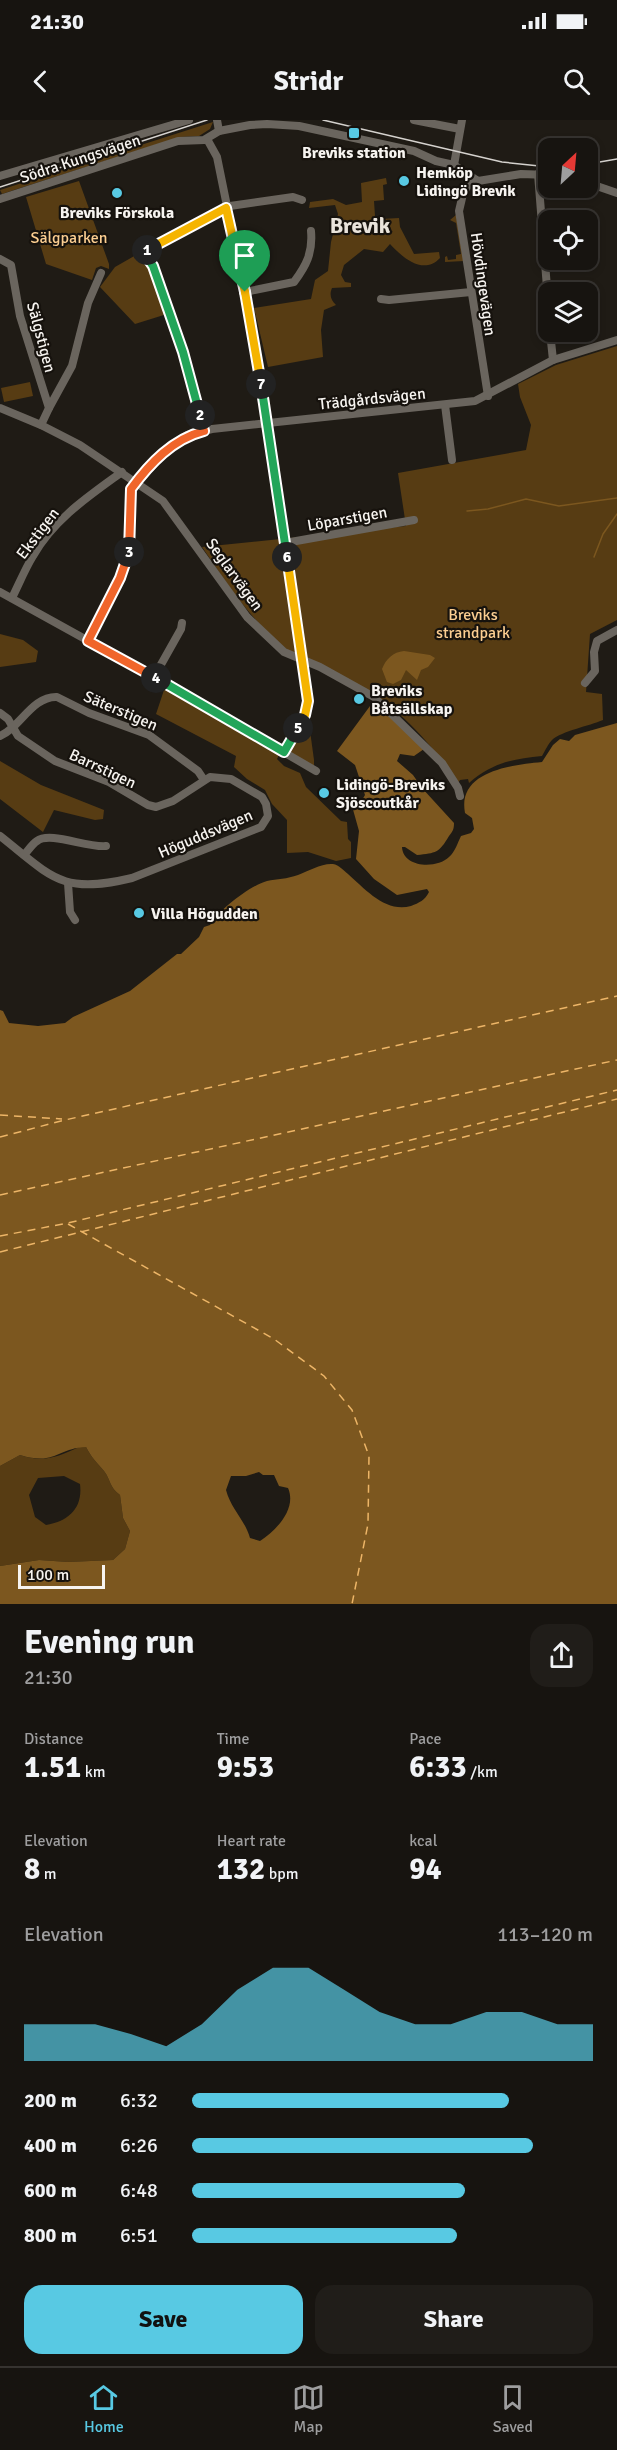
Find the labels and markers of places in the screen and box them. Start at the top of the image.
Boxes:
marker: Breviks station [347,126,361,140]
place label: Breviks station [302,143,406,163]
place label: Hemköp Lidingö Brevik [416,163,516,201]
marker: Hemköp Lidingö Brevik [397,174,411,188]
marker: Breviks Förskola [110,186,124,200]
place label: Breviks Förskola [60,203,174,223]
pin [219,230,270,292]
pin: 1 [132,235,162,265]
pin: 7 [246,369,276,399]
pin: 2 [185,400,215,430]
pin: 3 [114,537,144,567]
pin: 6 [272,542,302,572]
pin: 4 [141,663,171,693]
place label: Breviks Båtsällskap [371,681,453,719]
marker: Breviks Båtsällskap [352,692,366,706]
pin: 5 [283,713,313,743]
place label: Lidingö-Breviks Sjöscoutkår [336,775,445,813]
marker: Lidingö-Breviks Sjöscoutkår [317,786,331,800]
place label: Villa Högudden [151,904,258,924]
marker: Villa Högudden [132,906,146,920]

